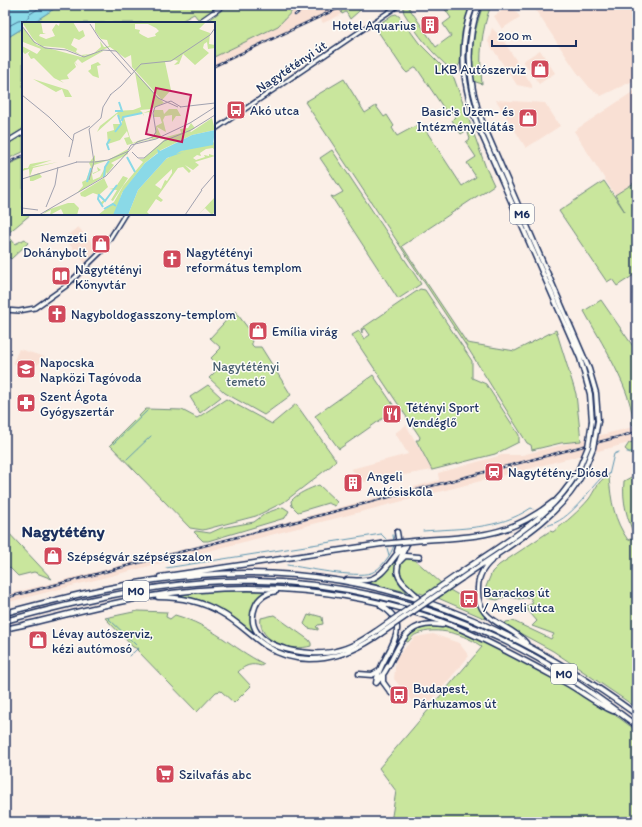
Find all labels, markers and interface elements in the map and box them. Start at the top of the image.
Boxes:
building icon: Hotel Aquarius [419,14,441,36]
place label: Hotel Aquarius [332,18,416,33]
inset map [22,22,215,215]
scale bar [492,22,576,48]
text: 200 m [498,29,532,43]
street label: Nagytétényi út [253,37,330,96]
shop icon: LKB Autószerviz [529,58,551,80]
place label: LKB Autószerviz [434,62,526,77]
bus stop icon: Akó utca [225,99,247,121]
place label: Akó utca [250,103,300,118]
place label: Basic's Üzem- és Intézményellátás [417,103,514,134]
shop icon: Basic's Üzem- és Intézményellátás [517,107,539,129]
road number: M6 [510,204,534,224]
place label: Nemzeti Dohánybolt [23,230,87,260]
shop icon: Nemzeti Dohánybolt [90,233,112,255]
place label: Nagytétényi református templom [186,245,302,275]
church icon: Nagytétényi református templom [161,248,183,270]
place label: Nagytétényi Könyvtár [75,262,142,292]
library icon: Nagytétényi Könyvtár [50,265,72,287]
church icon: Nagyboldogasszony-templom [46,303,68,325]
place label: Nagyboldogasszony-templom [71,307,236,322]
shop icon: Emília virág [247,320,269,342]
place label: Emília virág [272,324,338,339]
place label: Napocska Napközi Tagóvoda [40,355,142,385]
school or university icon: Napocska Napközi Tagóvoda [15,358,37,380]
park label: Nagytétényi temető [213,359,279,389]
place label: Szent Ágota Gyógyszertár [40,389,114,419]
pharmacy icon: Szent Ágota Gyógyszertár [15,392,37,414]
place label: Tétényi Sport Vendéglő [406,400,479,430]
restaurant icon: Tétényi Sport Vendéglő [381,403,403,425]
station icon: Nagytétény-Diósd [483,461,505,483]
place label: Nagytétény-Diósd [508,465,608,480]
place label: Angeli Autósiskola [367,469,433,499]
building icon: Angeli Autósiskola [342,472,364,494]
district label: Nagytétény [21,521,106,542]
shop icon: Szépségvár szépségszalon [42,545,64,567]
place label: Szépségvár szépségszalon [67,549,213,564]
road number: M0 [123,581,149,601]
place label: Barackos út / Angeli utca [483,585,555,615]
bus stop icon: Barackos út / Angeli utca [458,588,480,610]
place label: Lévay autószerviz, kézi autómosó [52,626,153,656]
shop icon: Lévay autószerviz, kézi autómosó [27,629,49,651]
road number: M0 [551,664,577,684]
place label: Budapest, Párhuzamos út [413,681,497,711]
bus stop icon: Budapest, Párhuzamos út [388,684,410,706]
supermarket icon: Szilvafás abc [154,763,176,785]
place label: Szilvafás abc [179,767,252,782]

